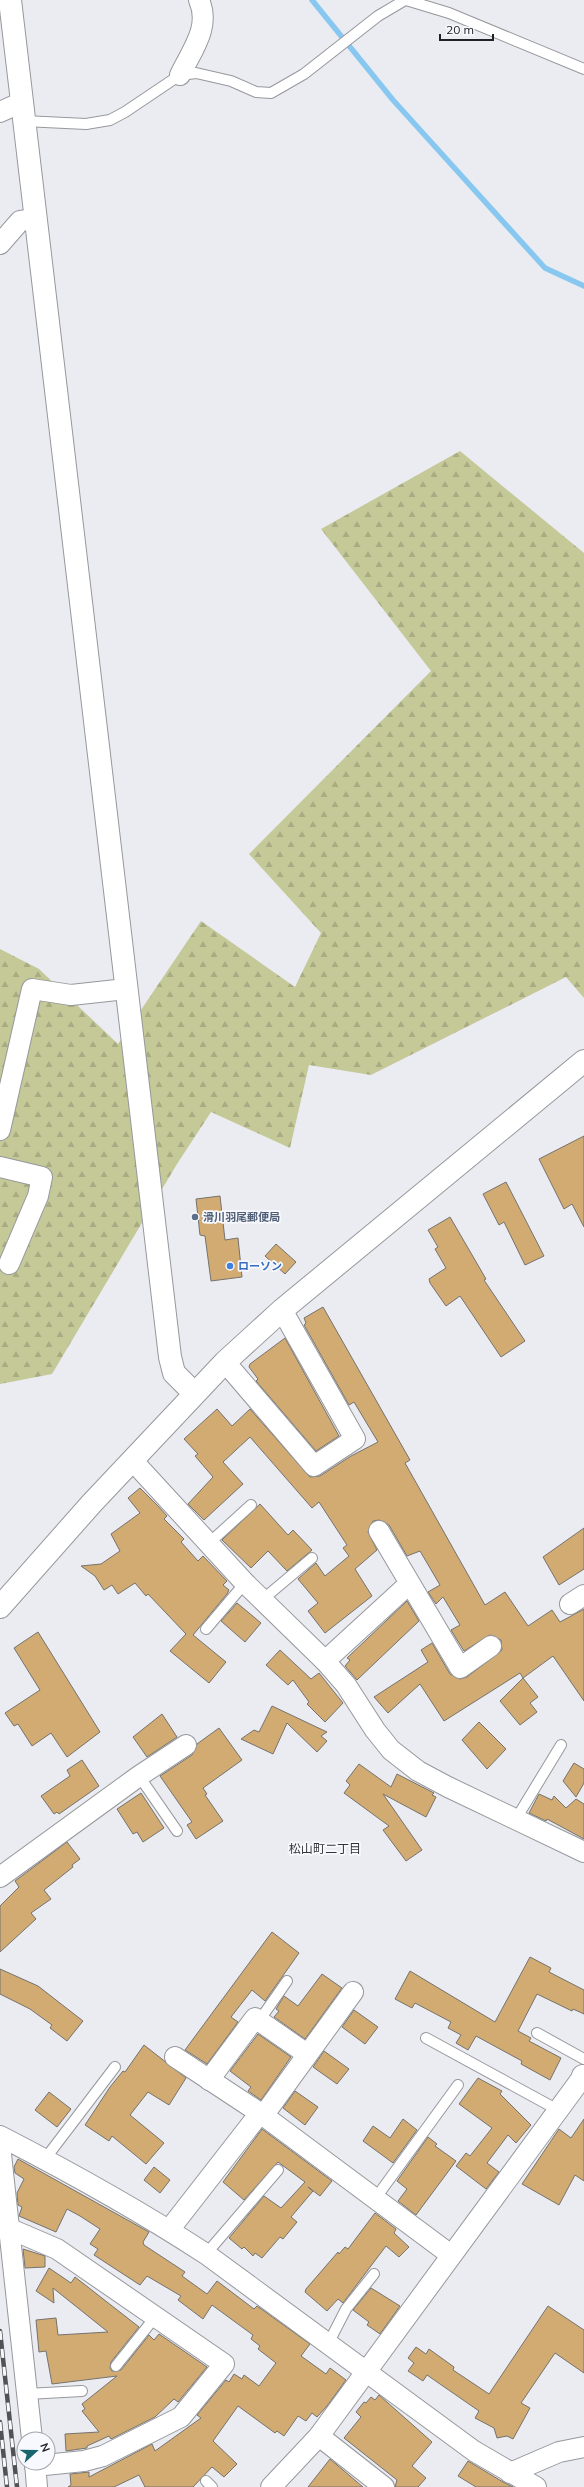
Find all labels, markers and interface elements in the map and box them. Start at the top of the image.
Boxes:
scale bar [440,16,493,42]
text: 20 m [446,22,474,37]
place label: 滑川羽尾郵便局 [203,1210,280,1224]
marker: 滑川羽尾郵便局 [190,1212,200,1222]
place label: ローソン [238,1259,282,1273]
marker: ローソン [225,1261,235,1271]
district label: 松山町二丁目 [289,1841,361,1856]
north arrow [16,2431,56,2471]
text: N [37,2441,53,2454]

